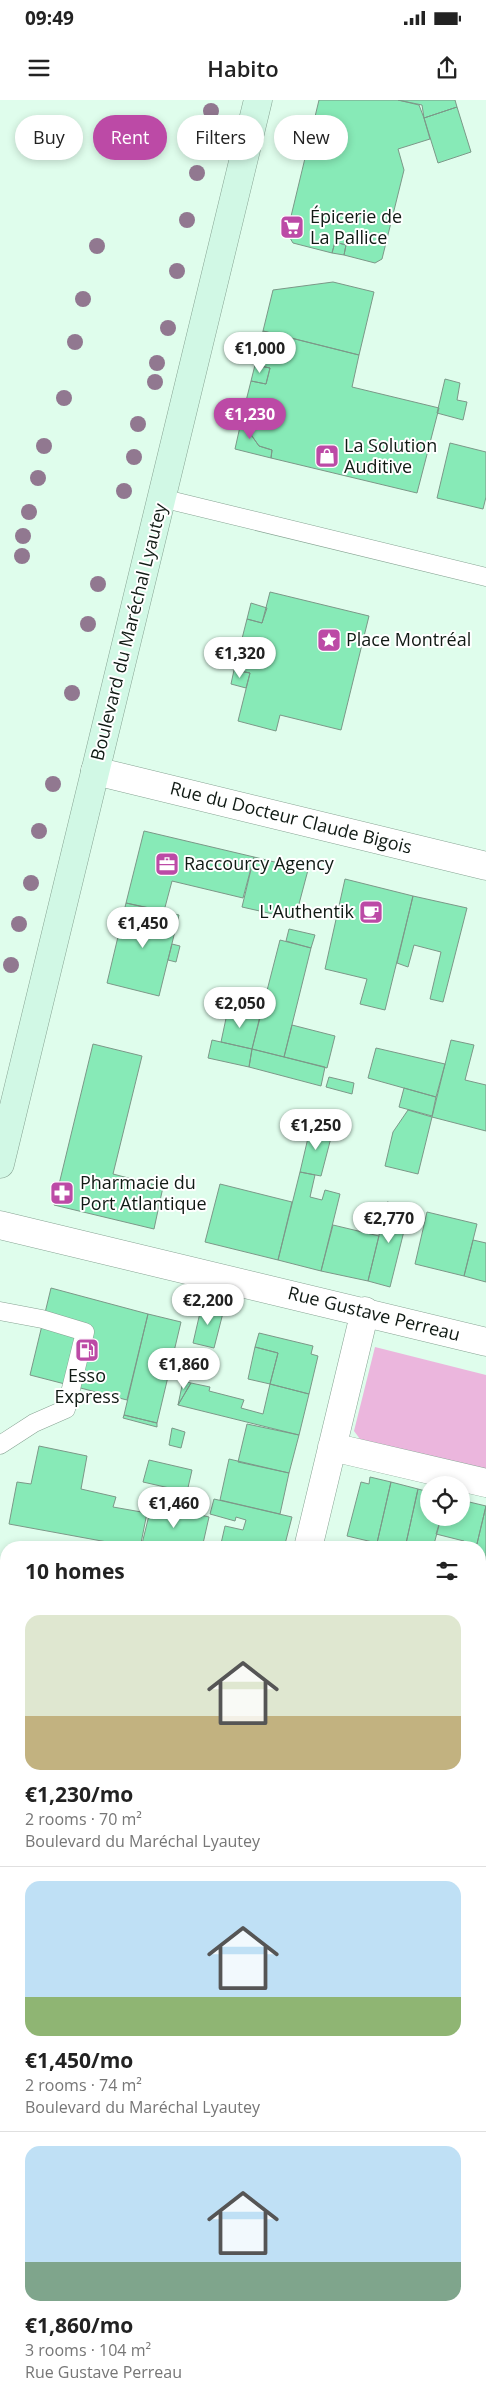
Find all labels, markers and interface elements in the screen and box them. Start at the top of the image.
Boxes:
text: 09:49 [25,5,74,31]
text: Habito [207,53,279,83]
icon: menu [25,54,53,82]
icon: share [433,54,461,82]
chip: Buy [15,115,83,160]
chip: Rent [93,115,167,160]
chip: Filters [177,115,264,160]
chip: New [274,115,348,160]
place label: Épicerie de La Pallice [310,204,402,249]
supermarket icon: Épicerie de La Pallice [279,214,305,240]
pin: €1,000 [219,332,301,374]
text: €1,000 [235,337,285,359]
pin: €1,230 [209,398,291,440]
text: €1,230 [225,403,275,425]
place label: La Solution Auditive [344,433,437,478]
shop icon: La Solution Auditive [314,443,340,469]
street label: Boulevard du Maréchal Lyautey [84,500,172,763]
place icon: Place Montréal [316,627,342,653]
place label: Place Montréal [346,627,471,651]
pin: €1,320 [199,636,281,679]
text: €1,320 [215,642,265,664]
street label: Rue du Docteur Claude Bigois [168,775,415,859]
office icon: Raccourcy Agency [154,851,180,877]
place label: Raccourcy Agency [184,851,335,875]
place label: L'Authentik [259,899,355,923]
cafe icon: L'Authentik [358,899,384,925]
pin: €1,450 [102,906,184,949]
text: €1,450 [118,912,168,934]
pin: €2,050 [199,986,281,1029]
text: €2,050 [215,992,265,1014]
pin: €1,250 [275,1108,357,1151]
text: €1,250 [291,1114,341,1136]
place label: Pharmacie du Port Atlantique [80,1170,207,1215]
pharmacy icon: Pharmacie du Port Atlantique [49,1180,75,1206]
pin: €2,770 [348,1202,430,1244]
text: €2,770 [364,1207,414,1229]
street label: Rue Gustave Perreau [286,1280,463,1346]
pin: €2,200 [167,1284,249,1326]
text: €2,200 [183,1289,233,1311]
fuel station icon: Esso Express [74,1337,100,1363]
pin: €1,860 [143,1348,225,1390]
text: €1,860 [159,1353,209,1375]
place label: Esso Express [54,1363,120,1408]
map controls [420,1476,470,1526]
button: locate [420,1476,470,1526]
pin: €1,460 [133,1486,215,1529]
text: €1,460 [149,1492,199,1514]
text: 10 homes [25,1557,125,1585]
icon: filters [433,1557,461,1585]
icon: home [198,1648,288,1738]
text: €1,230/mo [25,1780,133,1808]
text: 2 rooms · 70 m² [25,1808,142,1830]
text: Boulevard du Maréchal Lyautey [25,1830,260,1852]
icon: home [198,1913,288,2003]
text: €1,450/mo [25,2046,133,2074]
text: 2 rooms · 74 m² [25,2074,142,2096]
text: Boulevard du Maréchal Lyautey [25,2096,260,2118]
icon: home [198,2178,288,2268]
text: €1,860/mo [25,2311,133,2339]
text: 3 rooms · 104 m² [25,2339,151,2361]
text: Rue Gustave Perreau [25,2361,182,2383]

